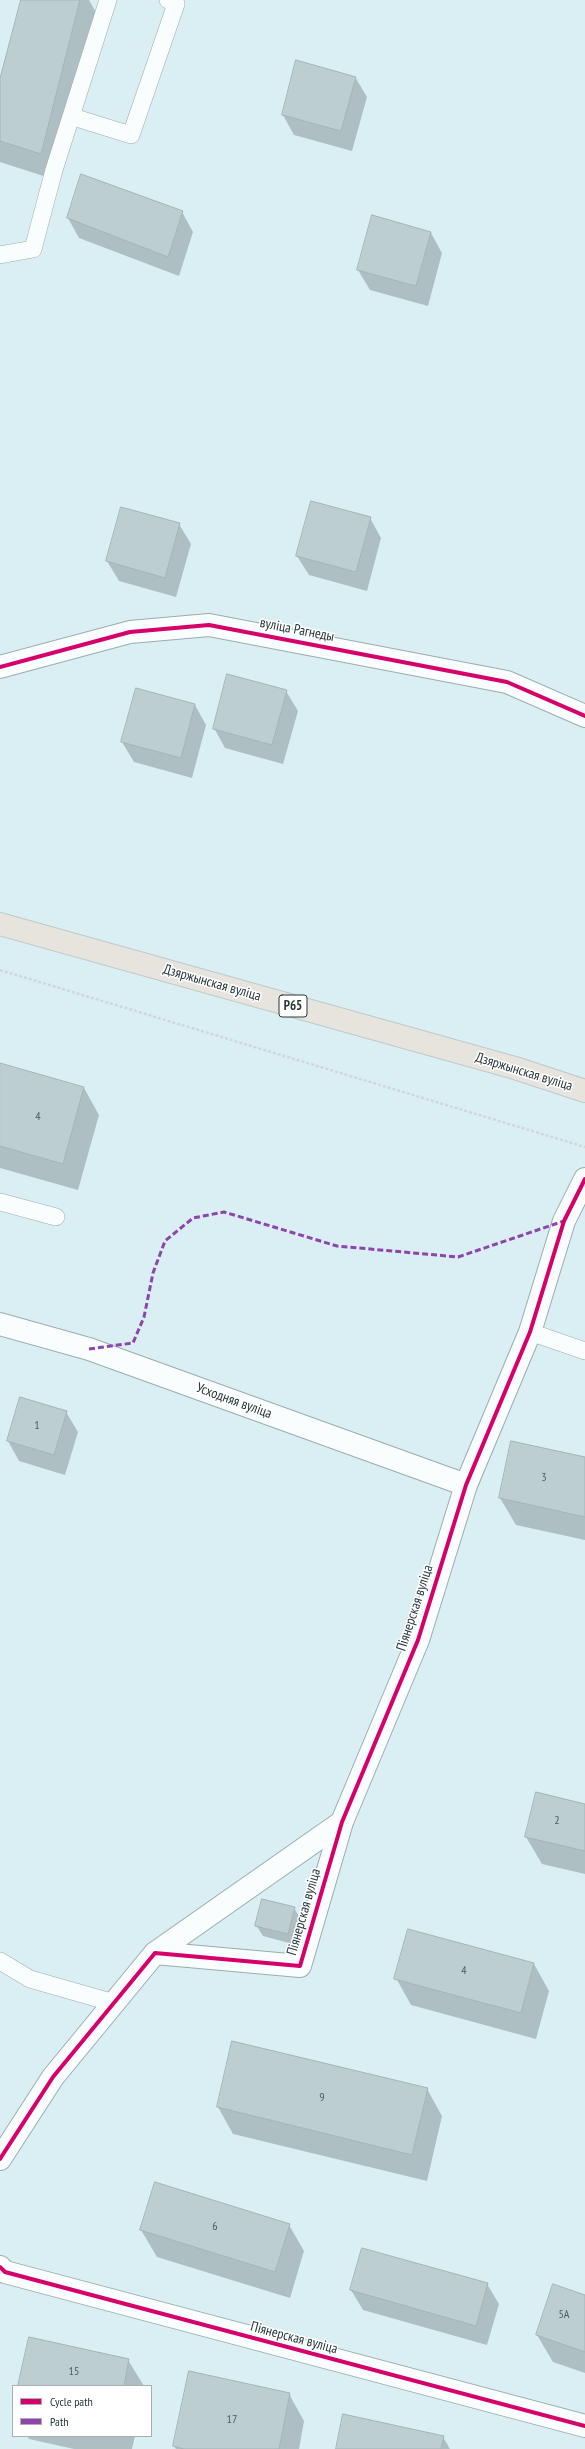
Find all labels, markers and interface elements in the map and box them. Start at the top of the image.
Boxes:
street label: вуліца Рагнеды [258,615,336,645]
street label: Дзяржынская вуліца [161,961,263,1005]
road number: Р65 [279,995,307,1017]
street label: Дзяржынская вуліца [473,1049,575,1095]
house number: 4 [35,1110,41,1124]
street label: Усходняя вуліца [194,1380,274,1422]
house number: 1 [34,1419,40,1433]
house number: 3 [541,1471,547,1485]
street label: Піянерская вуліца [393,1563,437,1653]
house number: 2 [554,1814,560,1828]
street label: Піянерская вуліца [284,1867,324,1957]
house number: 4 [461,1964,467,1978]
house number: 9 [319,2091,325,2105]
house number: 6 [212,2220,218,2234]
house number: 5А [558,2308,570,2322]
street label: Піянерская вуліца [249,2318,339,2358]
house number: 15 [69,2365,79,2379]
legend [12,2385,152,2437]
text: Cycle path [50,2394,93,2409]
house number: 17 [227,2413,237,2427]
text: Path [50,2414,68,2429]

